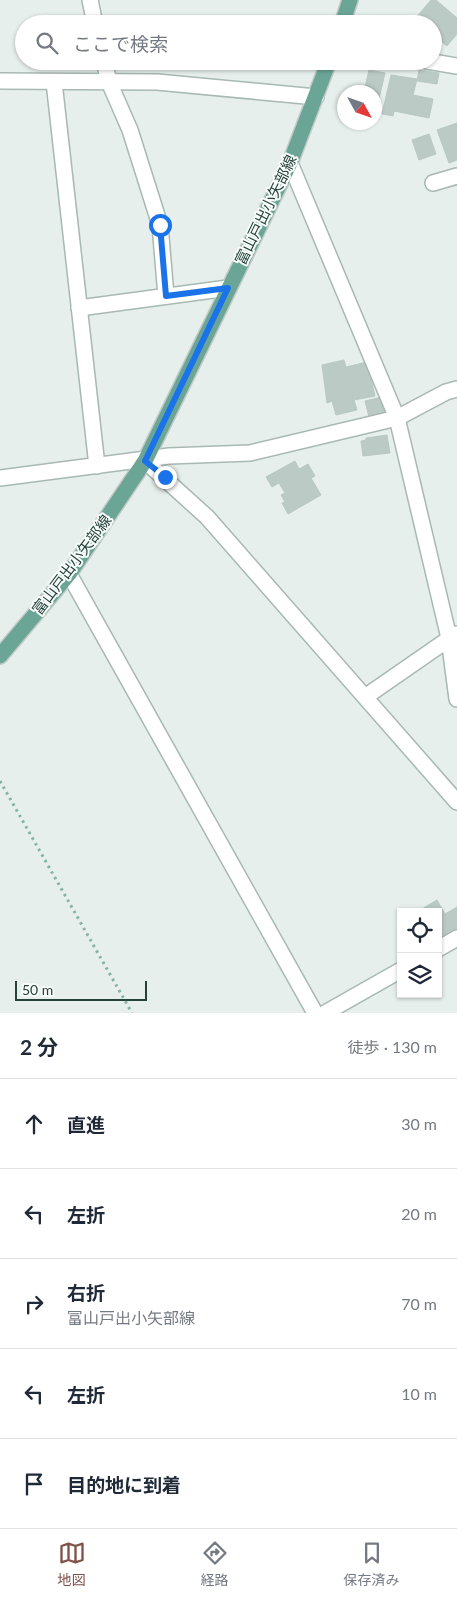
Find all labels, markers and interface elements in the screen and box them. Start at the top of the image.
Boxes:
search box [15,15,442,70]
icon: search [33,29,61,57]
text: ここで検索 [73,32,168,55]
north arrow [337,85,382,130]
street label: 富山戸出小矢部線 [231,152,299,267]
route start [149,214,172,237]
route end [154,466,177,489]
street label: 富山戸出小矢部線 [28,511,115,618]
map controls [397,908,442,998]
button: locate [397,908,442,953]
button: layers [397,953,442,998]
scale bar [15,978,148,1001]
text: 50 m [22,981,53,998]
text: 2 分 [20,1034,58,1059]
text: 徒歩 · 130 m [348,1037,437,1056]
icon: ahead [20,1110,48,1138]
text: 直進 [67,1113,105,1136]
text: 30 m [401,1114,437,1133]
icon: left [20,1200,48,1228]
text: 左折 [67,1203,105,1226]
text: 20 m [401,1204,437,1223]
text: 右折 [67,1281,105,1304]
icon: right [20,1290,48,1318]
text: 70 m [401,1294,437,1313]
text: 富山戸出小矢部線 [67,1308,195,1327]
icon: left [20,1380,48,1408]
text: 左折 [67,1383,105,1406]
text: 10 m [401,1384,437,1403]
icon: arrive [20,1470,48,1498]
text: 目的地に到着 [67,1473,181,1496]
tab: 地図 [58,1539,86,1589]
tab: 経路 [201,1539,229,1589]
tab: 保存済み [344,1539,400,1589]

